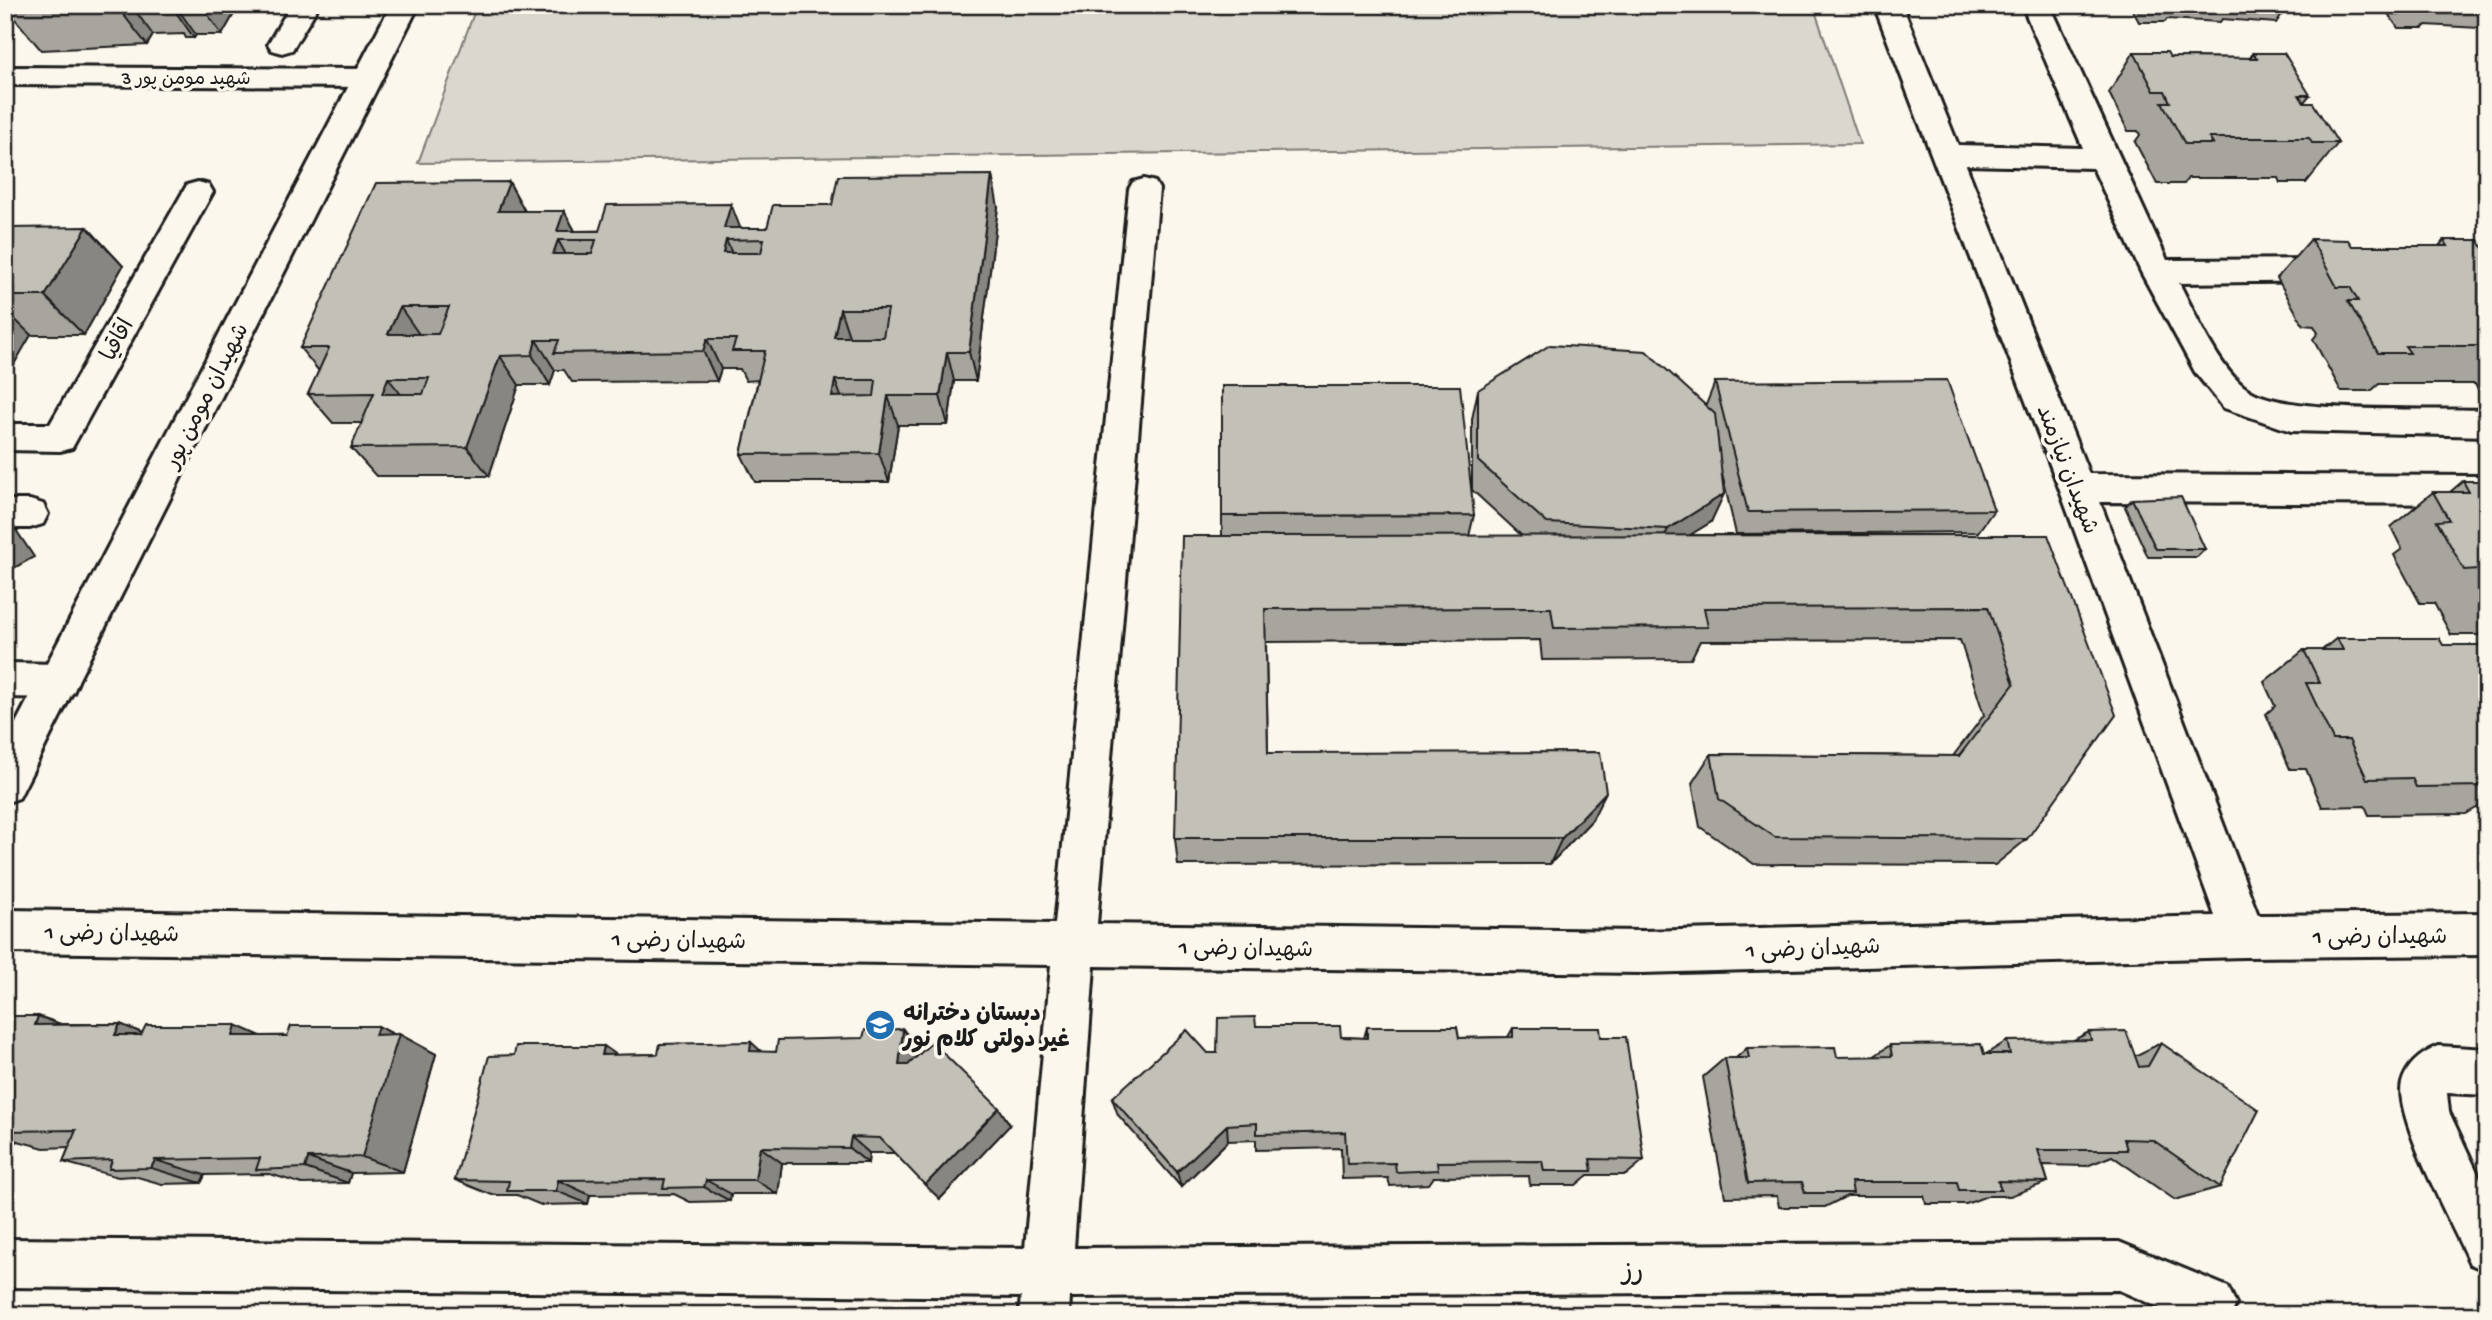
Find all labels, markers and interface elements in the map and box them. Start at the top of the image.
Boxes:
street label: شهید مومن پور 3 [120,69,251,92]
street label: اقاقیا [97,315,142,367]
street label: شهیدان مومن پور [159,319,256,475]
street label: شهیدان نیازمند [2029,402,2103,539]
street label: شهیدان رضی 1 [43,921,179,950]
street label: شهیدان رضی 1 [2312,925,2447,952]
street label: شهیدان رضی 1 [610,928,746,957]
street label: شهیدان رضی 1 [1744,935,1881,966]
street label: شهیدان رضی 1 [1177,936,1313,965]
place label: دبستان دخترانه غیر دولتی کلام نور [901,1002,1070,1056]
school or university icon: دبستان دخترانه غیر دولتی کلام نور [863,1008,897,1042]
street label: رز [1620,1257,1644,1290]

